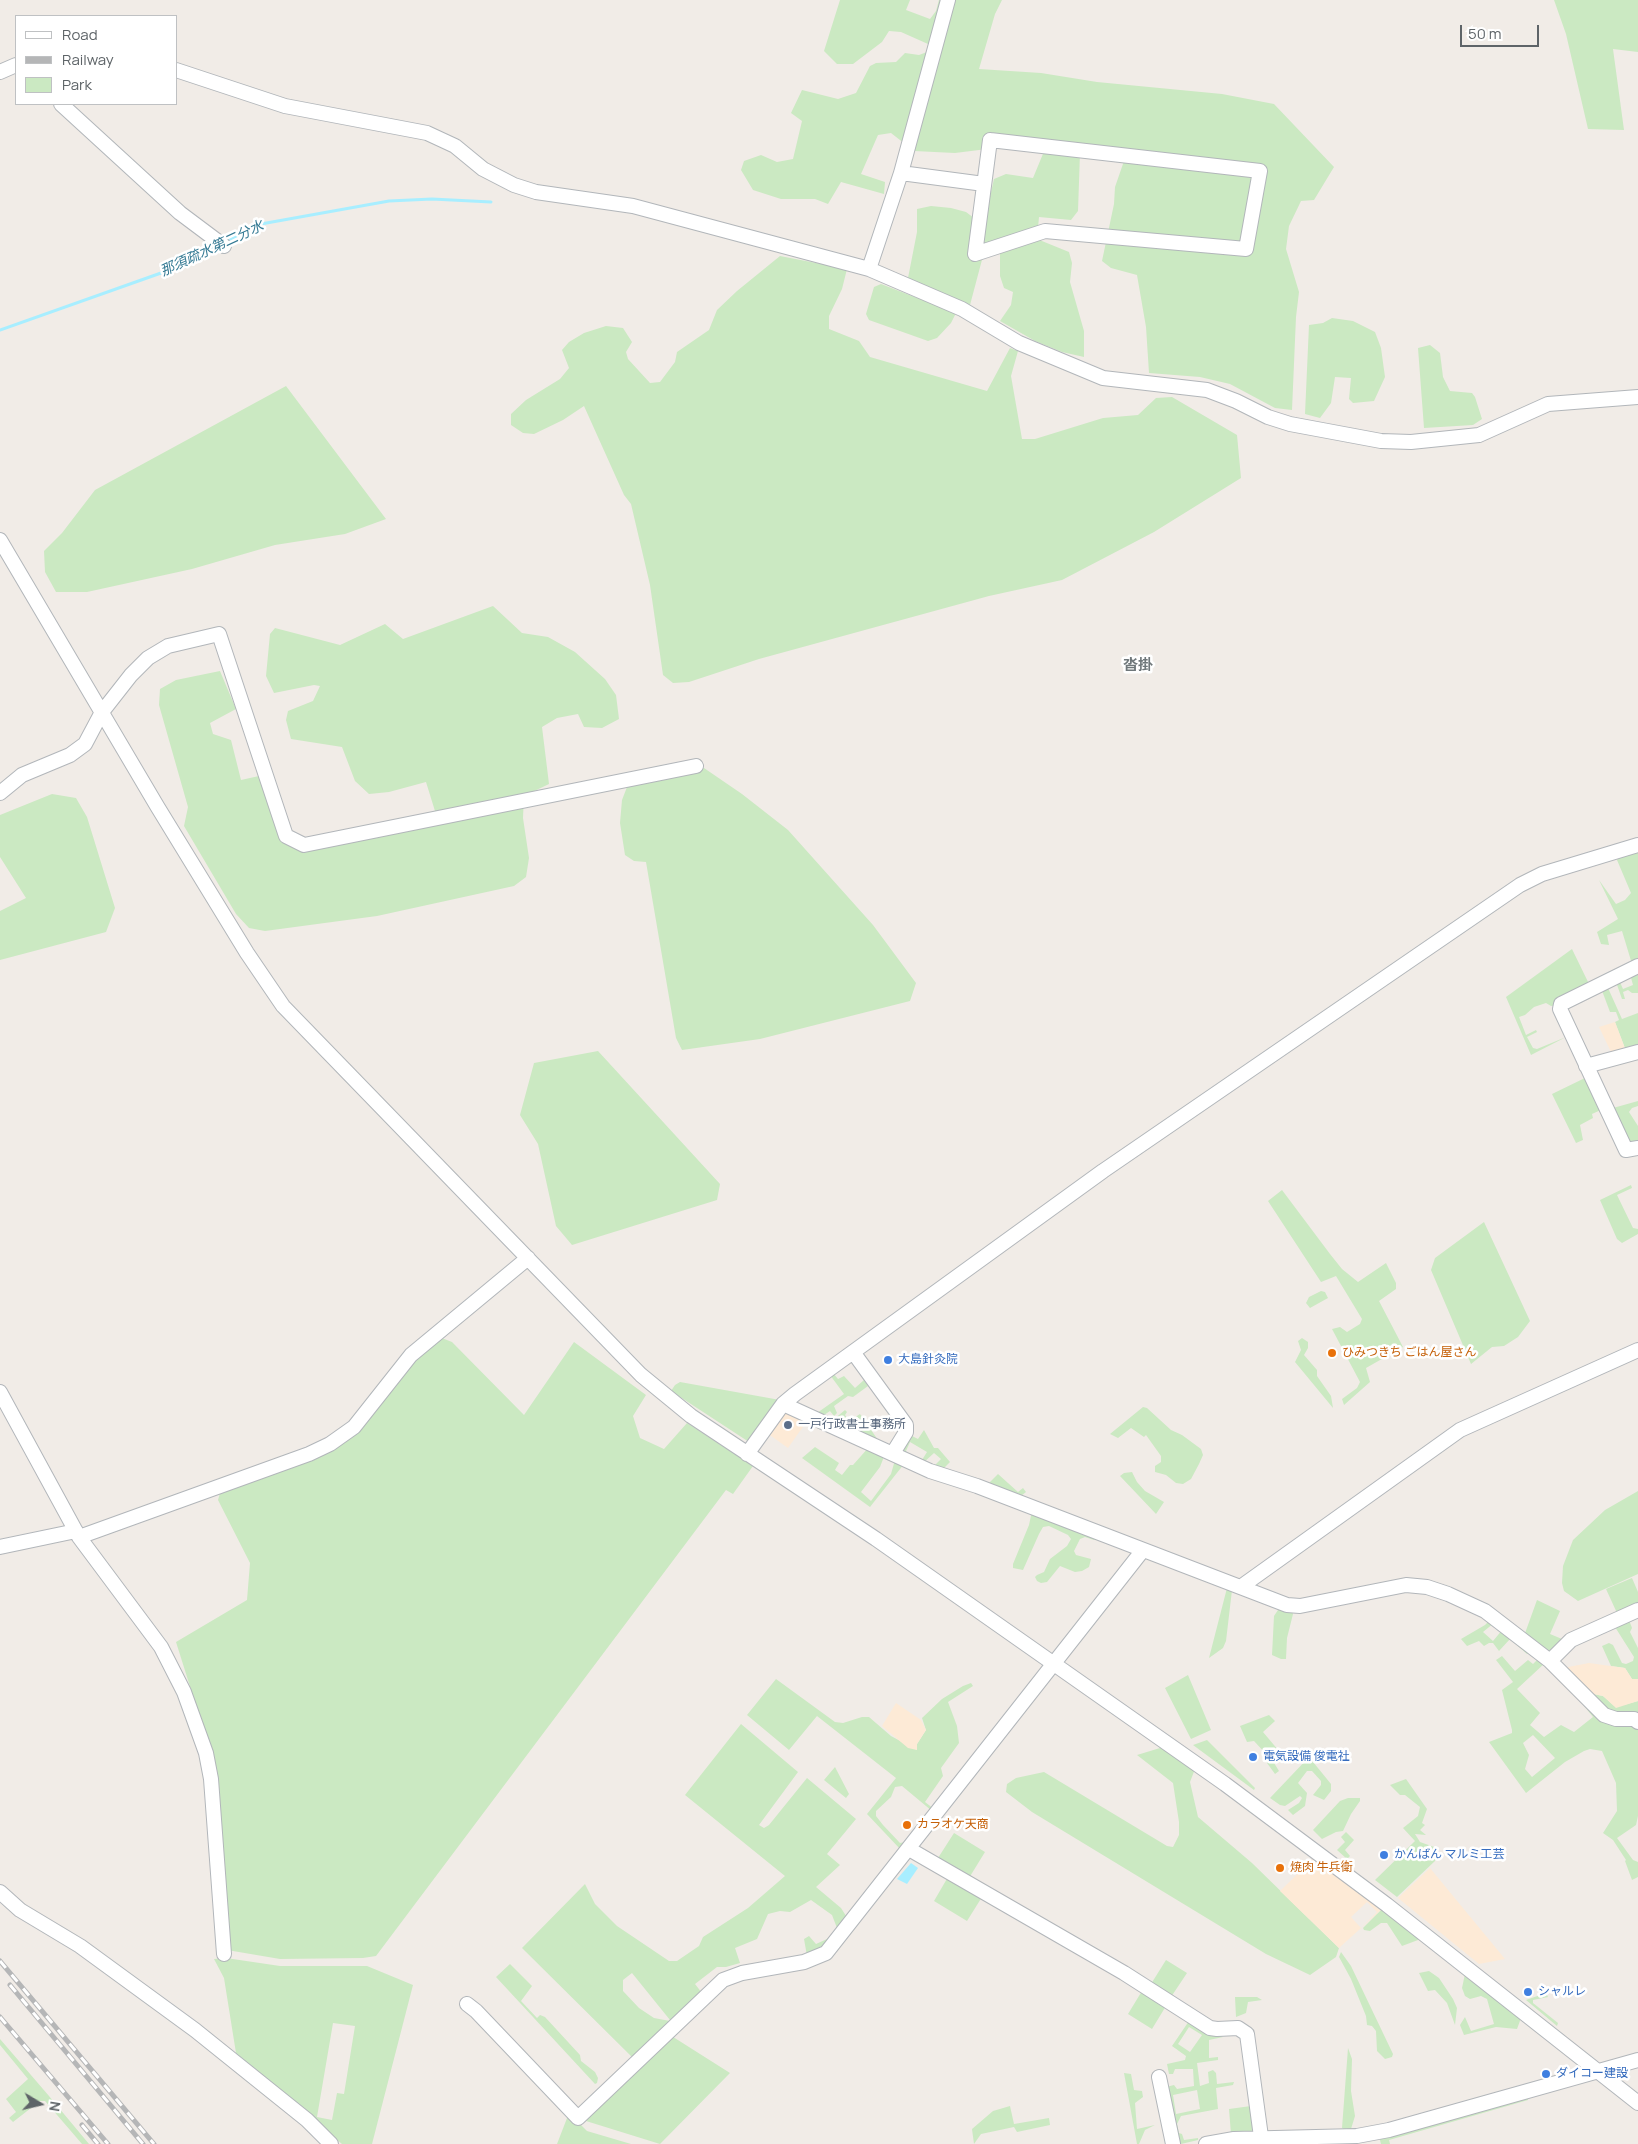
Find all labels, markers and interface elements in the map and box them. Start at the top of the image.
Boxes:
legend [15,15,178,105]
scale bar [1463,15,1542,47]
text: 50 m [1468,23,1502,44]
text: Road [62,24,98,45]
text: Railway [62,49,114,70]
text: Park [62,74,92,95]
water label: 那須疏水第二分水 [158,218,266,280]
district label: 沓掛 [1123,657,1153,675]
place label: ひみつきち ごはん屋さん [1342,1346,1476,1360]
marker: ひみつきち ごはん屋さん [1326,1347,1338,1359]
place label: 大島針灸院 [898,1353,958,1367]
marker: 大島針灸院 [882,1354,894,1366]
place label: 一戸行政書士事務所 [798,1418,906,1432]
marker: 一戸行政書士事務所 [782,1419,794,1431]
place label: 電気設備 俊電社 [1263,1750,1349,1764]
marker: 電気設備 俊電社 [1247,1751,1259,1763]
place label: カラオケ天商 [917,1818,989,1832]
marker: カラオケ天商 [901,1819,913,1831]
place label: かんばん マルミ工芸 [1394,1848,1504,1862]
marker: かんばん マルミ工芸 [1378,1849,1390,1861]
place label: 焼肉 牛兵衛 [1290,1861,1352,1875]
marker: 焼肉 牛兵衛 [1274,1862,1286,1874]
place label: シャルレ [1538,1985,1586,1999]
marker: シャルレ [1522,1986,1534,1998]
place label: ダイコー建設 [1556,2067,1628,2081]
marker: ダイコー建設 [1540,2068,1552,2080]
north arrow [15,2079,65,2129]
text: N [45,2100,65,2113]

